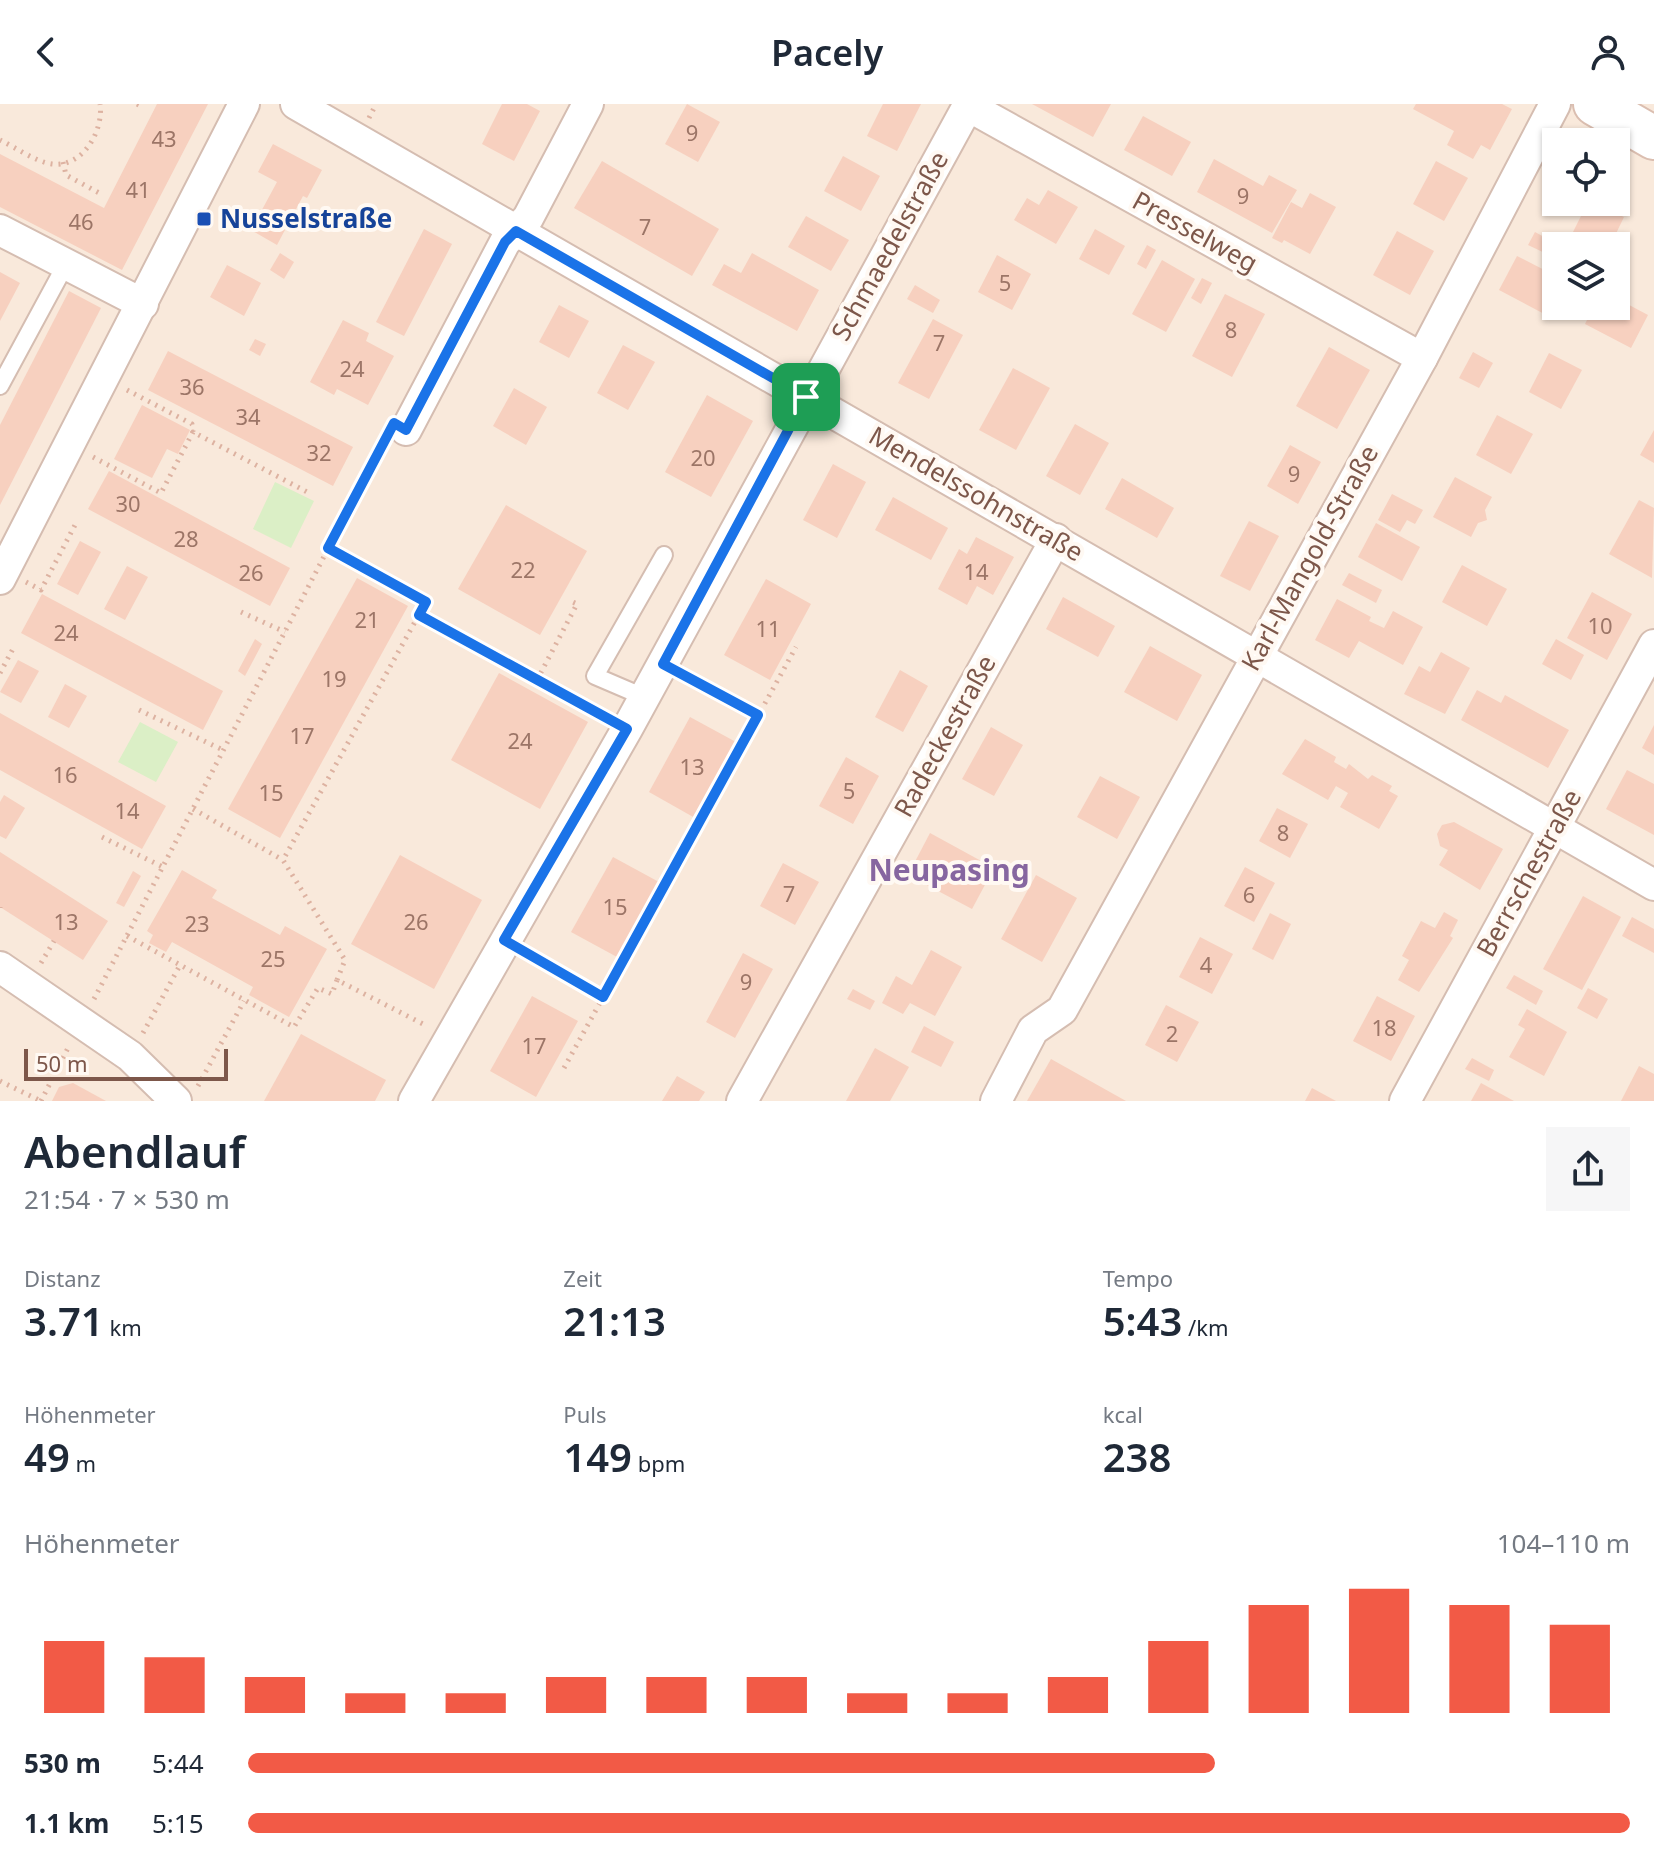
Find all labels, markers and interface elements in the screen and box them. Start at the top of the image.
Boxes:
text: Pacely [771,28,883,77]
icon: back [24,30,68,74]
icon: person [1586,30,1630,74]
house number: 9 [686,117,698,147]
house number: 43 [151,123,177,153]
map controls [1542,128,1630,320]
button: locate [1542,128,1630,216]
street label: Schmaedelstraße [822,144,956,347]
house number: 41 [125,174,151,204]
house number: 9 [1237,180,1249,210]
street label: Presselweg [1126,182,1265,280]
place label: Nusselstraße [220,200,392,236]
house number: 46 [68,206,94,236]
marker: Nusselstraße [195,210,213,228]
house number: 7 [639,211,651,241]
button: layers [1542,232,1630,320]
house number: 5 [999,267,1011,297]
house number: 8 [1225,314,1237,344]
house number: 7 [933,327,945,357]
house number: 24 [339,353,365,383]
pin [772,363,840,431]
house number: 36 [179,371,205,401]
icon: arrive [784,375,828,419]
house number: 34 [235,401,261,431]
street label: Mendelssohnstraße [863,417,1090,569]
house number: 32 [306,437,332,467]
street label: Karl-Mangold-Straße [1232,438,1386,677]
house number: 20 [690,442,716,472]
house number: 9 [1288,458,1300,488]
house number: 30 [115,488,141,518]
house number: 28 [173,523,199,553]
house number: 22 [510,554,536,584]
house number: 14 [963,556,989,586]
house number: 26 [238,557,264,587]
house number: 21 [354,604,380,634]
house number: 10 [1587,610,1613,640]
house number: 11 [755,613,781,643]
house number: 24 [53,617,79,647]
street label: Radeckestraße [885,648,1004,823]
house number: 19 [321,663,347,693]
house number: 17 [289,720,315,750]
house number: 24 [507,725,533,755]
house number: 13 [679,751,705,781]
house number: 16 [52,759,78,789]
house number: 5 [843,775,855,805]
house number: 15 [258,777,284,807]
street label: Berrschestraße [1467,782,1589,963]
house number: 14 [114,795,140,825]
house number: 8 [1277,817,1289,847]
district label: Neupasing [868,849,1030,890]
house number: 7 [783,878,795,908]
house number: 6 [1243,879,1255,909]
house number: 15 [602,891,628,921]
house number: 13 [53,906,79,936]
house number: 26 [403,906,429,936]
house number: 23 [184,908,210,938]
house number: 25 [260,943,286,973]
house number: 4 [1200,949,1213,979]
house number: 9 [740,966,752,996]
house number: 18 [1371,1012,1397,1042]
house number: 2 [1166,1018,1178,1048]
house number: 17 [521,1030,547,1060]
scale bar [24,1045,228,1081]
text: 50 m [36,1048,87,1078]
text: Abendlauf [24,1121,245,1181]
button: share [1546,1127,1630,1211]
text: 21:54 · 7 × 530 m [24,1181,230,1217]
text: Distanz [24,1263,101,1293]
text: Zeit [563,1263,602,1293]
text: Tempo [1103,1263,1173,1293]
text: 3.71 [24,1293,104,1348]
text: 21:13 [563,1293,666,1348]
text: 5:43 [1103,1293,1182,1348]
text: km [104,1312,142,1342]
text: /km [1182,1312,1229,1342]
text: Höhenmeter [24,1399,156,1429]
text: Puls [563,1399,606,1429]
text: kcal [1103,1399,1143,1429]
text: 49 [24,1429,70,1484]
text: 149 [563,1429,632,1484]
text: 238 [1103,1429,1171,1484]
text: m [70,1448,96,1478]
text: bpm [632,1448,685,1478]
text: Höhenmeter [24,1525,180,1561]
text: 104–110 m [1497,1525,1630,1561]
text: 530 m [24,1745,101,1781]
text: 5:44 [152,1745,204,1781]
text: 1.1 km [24,1805,109,1841]
text: 5:15 [152,1805,204,1841]

